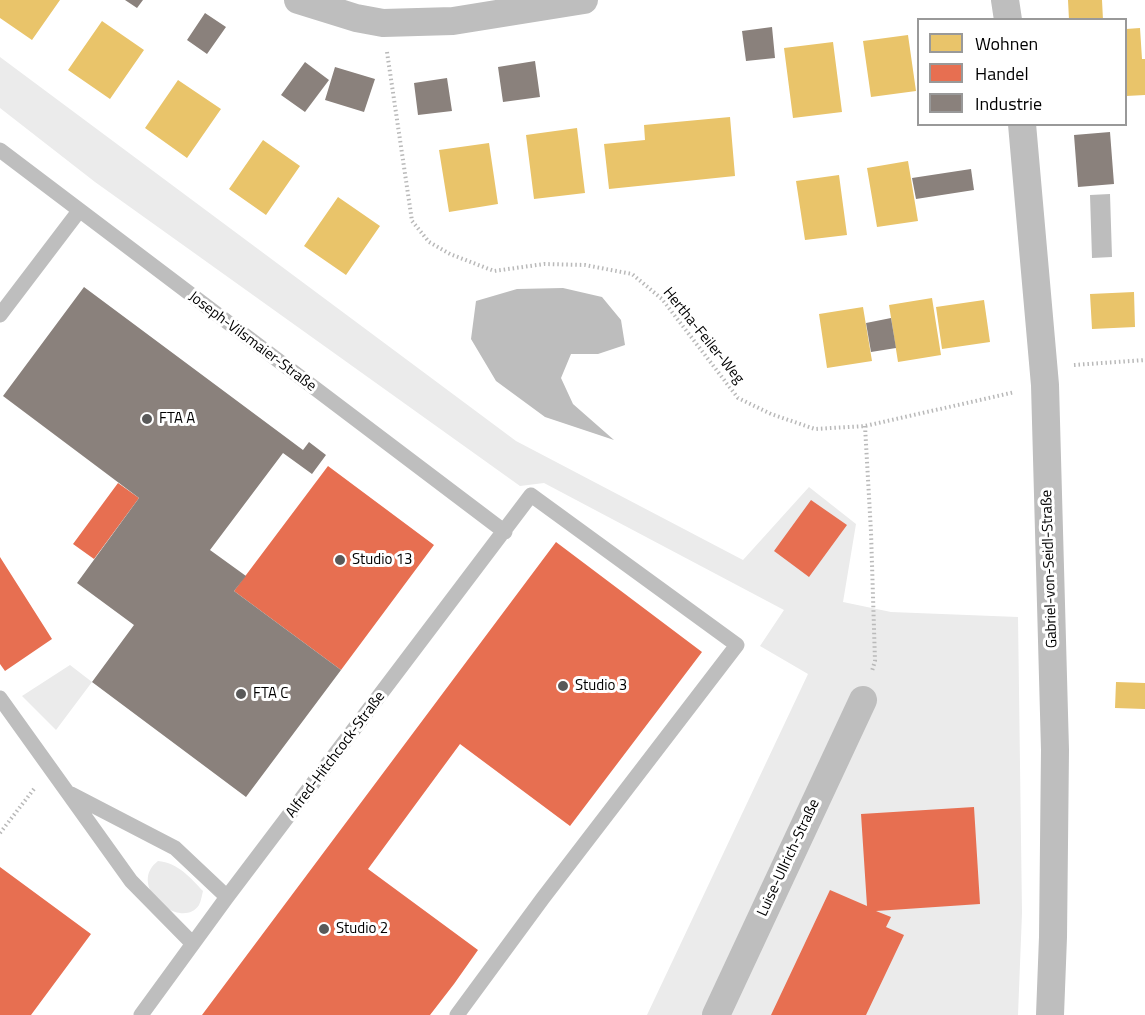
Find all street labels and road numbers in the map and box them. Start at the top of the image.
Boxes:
street label: Hertha-Feiler-Weg [659,284,747,388]
street label: Joseph-Vilsmaier-Straße [185,288,319,396]
street label: Gabriel-von-Seidl-Straße [1038,490,1062,648]
street label: Alfred-Hitchcock-Straße [283,688,389,822]
street label: Luise-Ullrich-Straße [754,796,824,920]

